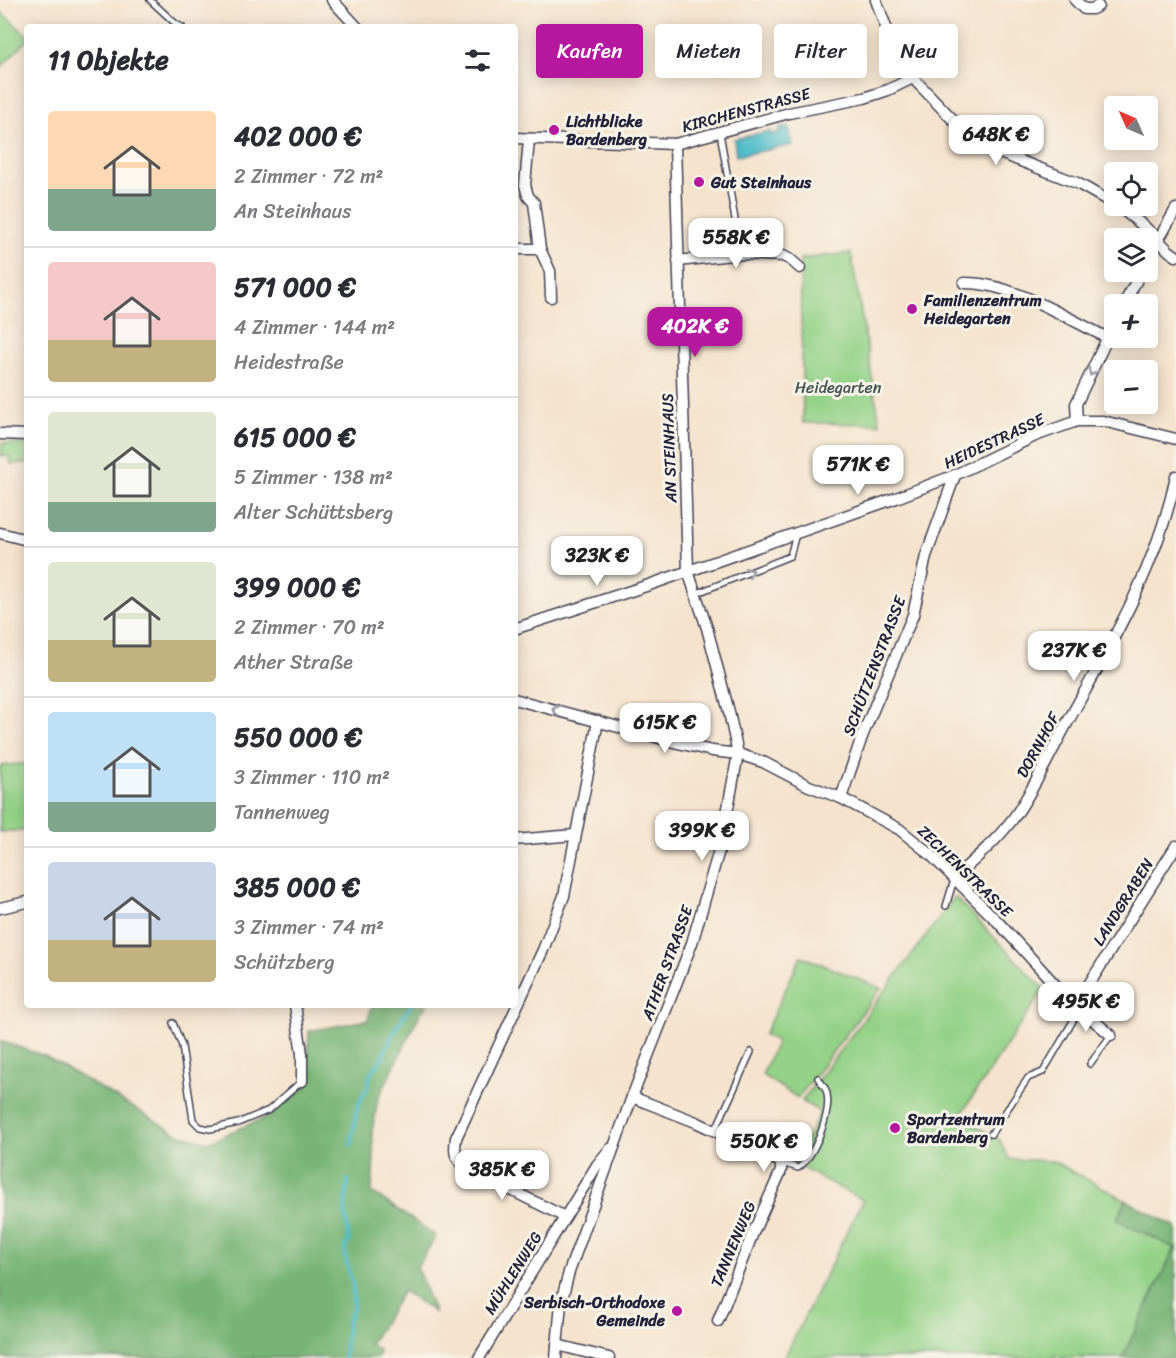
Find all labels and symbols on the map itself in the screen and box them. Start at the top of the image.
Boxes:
street label: KIRCHENSTRASSE [679,79,814,141]
north arrow [1104,96,1158,150]
place label: Lichtblicke Bardenberg [566,107,647,154]
pin: 648K € [947,115,1045,166]
marker: Lichtblicke Bardenberg [547,123,561,137]
place label: Gut Steinhaus [710,168,812,197]
marker: Gut Steinhaus [692,175,706,189]
pin: 558K € [687,218,785,269]
place label: Familienzentrum Heidegarten [923,286,1042,333]
marker: Familienzentrum Heidegarten [905,302,919,316]
pin: 402K € [646,307,744,358]
one-way arrow [1087,365,1099,376]
park label: Heidegarten [795,373,882,402]
street label: AN STEINHAUS [653,392,685,504]
street label: HEIDESTRASSE [939,404,1050,477]
pin: 571K € [809,445,907,496]
pin: 323K € [548,536,646,587]
one-way arrow [744,567,755,579]
street label: SCHÜTZENSTRASSE [834,591,914,740]
pin: 237K € [1025,631,1123,682]
pin: 615K € [616,703,714,754]
one-way arrow [551,705,562,717]
street label: DORNHOF [1008,706,1069,783]
pin: 399K € [653,811,751,862]
street label: ZECHENSTRASSE [910,817,1021,925]
street label: LANDGRABEN [1084,852,1162,952]
street label: ATHER STRASSE [632,900,702,1026]
pin: 495K € [1037,982,1135,1033]
place label: Sportzentrum Bardenberg [906,1105,1005,1152]
marker: Sportzentrum Bardenberg [888,1121,902,1135]
pin: 550K € [715,1122,813,1173]
pin: 385K € [453,1150,551,1201]
street label: TANNENWEG [702,1196,764,1292]
street label: MÜHLENWEG [476,1226,550,1320]
place label: Serbisch-Orthodoxe Gemeinde [523,1288,666,1335]
marker: Serbisch-Orthodoxe Gemeinde [670,1304,684,1318]

